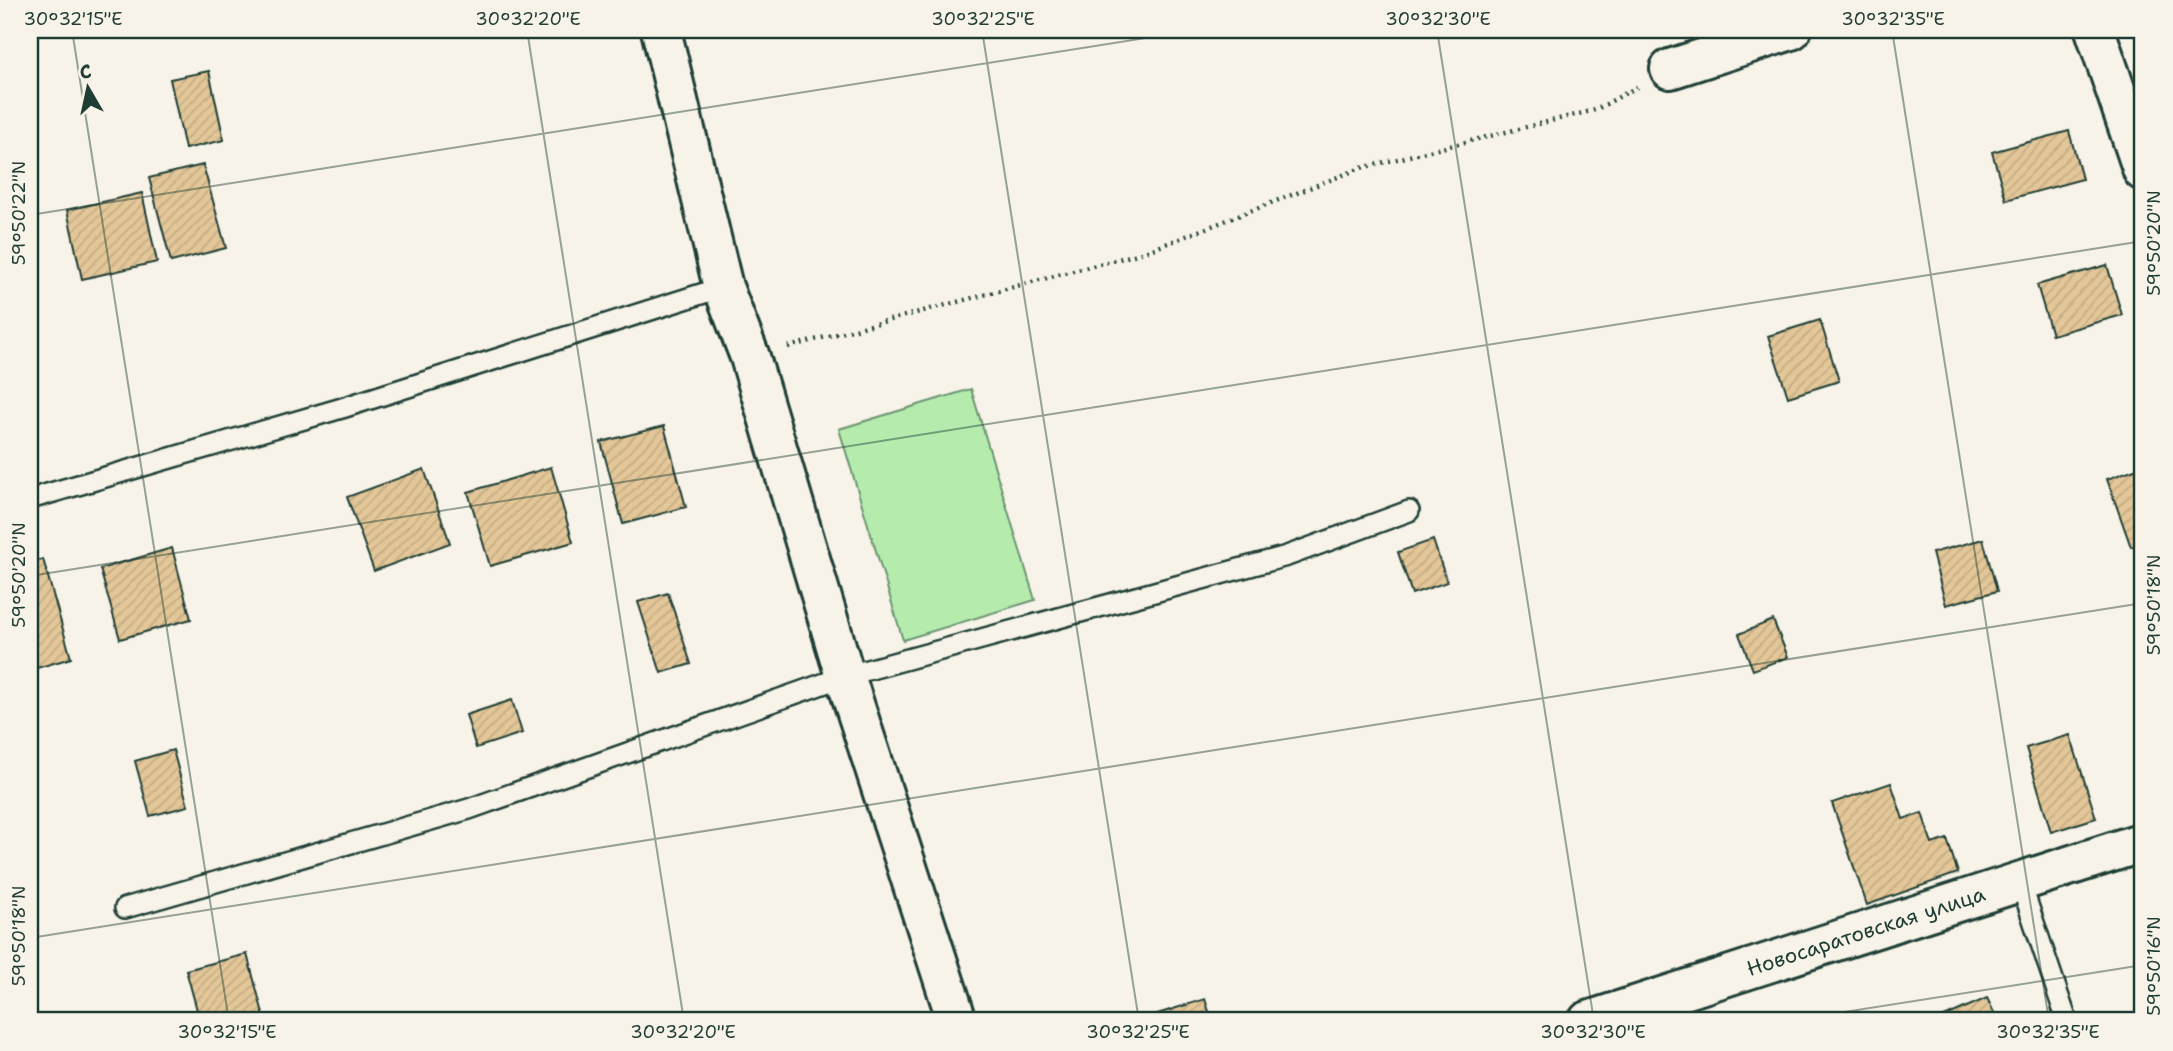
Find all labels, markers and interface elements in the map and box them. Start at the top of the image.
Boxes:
text: 30°32'15"E [23,7,123,31]
text: 30°32'20"E [475,7,581,31]
text: 30°32'25"E [931,7,1035,31]
text: 30°32'30"E [1385,7,1491,31]
text: 30°32'35"E [1841,7,1945,31]
north arrow [52,52,122,122]
text: С [78,58,93,85]
text: 59°50'22"N [7,161,31,265]
text: 59°50'20"N [2142,190,2166,296]
text: 59°50'20"N [7,522,31,628]
text: 59°50'18"N [2142,555,2166,655]
street label: Новосаратовская улица [1743,880,1989,983]
text: 59°50'18"N [7,886,31,986]
text: 59°50'16"N [2142,916,2166,1016]
text: 30°32'15"E [177,1020,277,1044]
text: 30°32'20"E [630,1020,736,1044]
text: 30°32'25"E [1086,1020,1190,1044]
text: 30°32'30"E [1540,1020,1646,1044]
text: 30°32'35"E [1996,1020,2100,1044]

